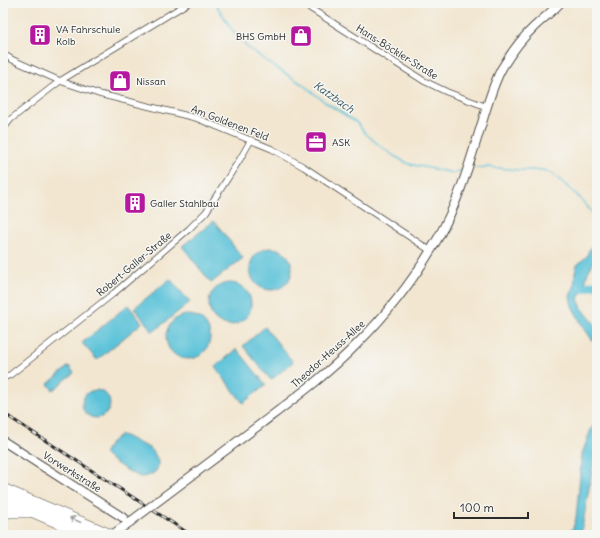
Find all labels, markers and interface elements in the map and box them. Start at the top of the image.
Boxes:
building icon: VA Fahrschule Kolb [27,22,53,48]
street label: Hans-Böckler-Straße [354,22,440,82]
place label: VA Fahrschule Kolb [56,23,120,48]
shop icon: BHS GmbH [288,23,314,49]
place label: BHS GmbH [236,30,286,43]
shop icon: Nissan [107,68,133,94]
place label: Nissan [136,75,166,88]
water label: Katzbach [311,78,357,116]
street label: Am Goldenen Feld [189,102,271,144]
office icon: ASK [303,129,329,155]
place label: ASK [332,136,351,149]
building icon: Galler Stahlbau [122,190,148,216]
place label: Galler Stahlbau [150,197,219,210]
street label: Robert-Galler-Straße [94,229,174,299]
street label: Theodor-Heuss-Allee [289,318,367,390]
street label: Vorwerkstraße [40,449,104,495]
scale bar [454,494,528,520]
text: 100 m [460,500,494,515]
one-way arrow [69,515,81,523]

